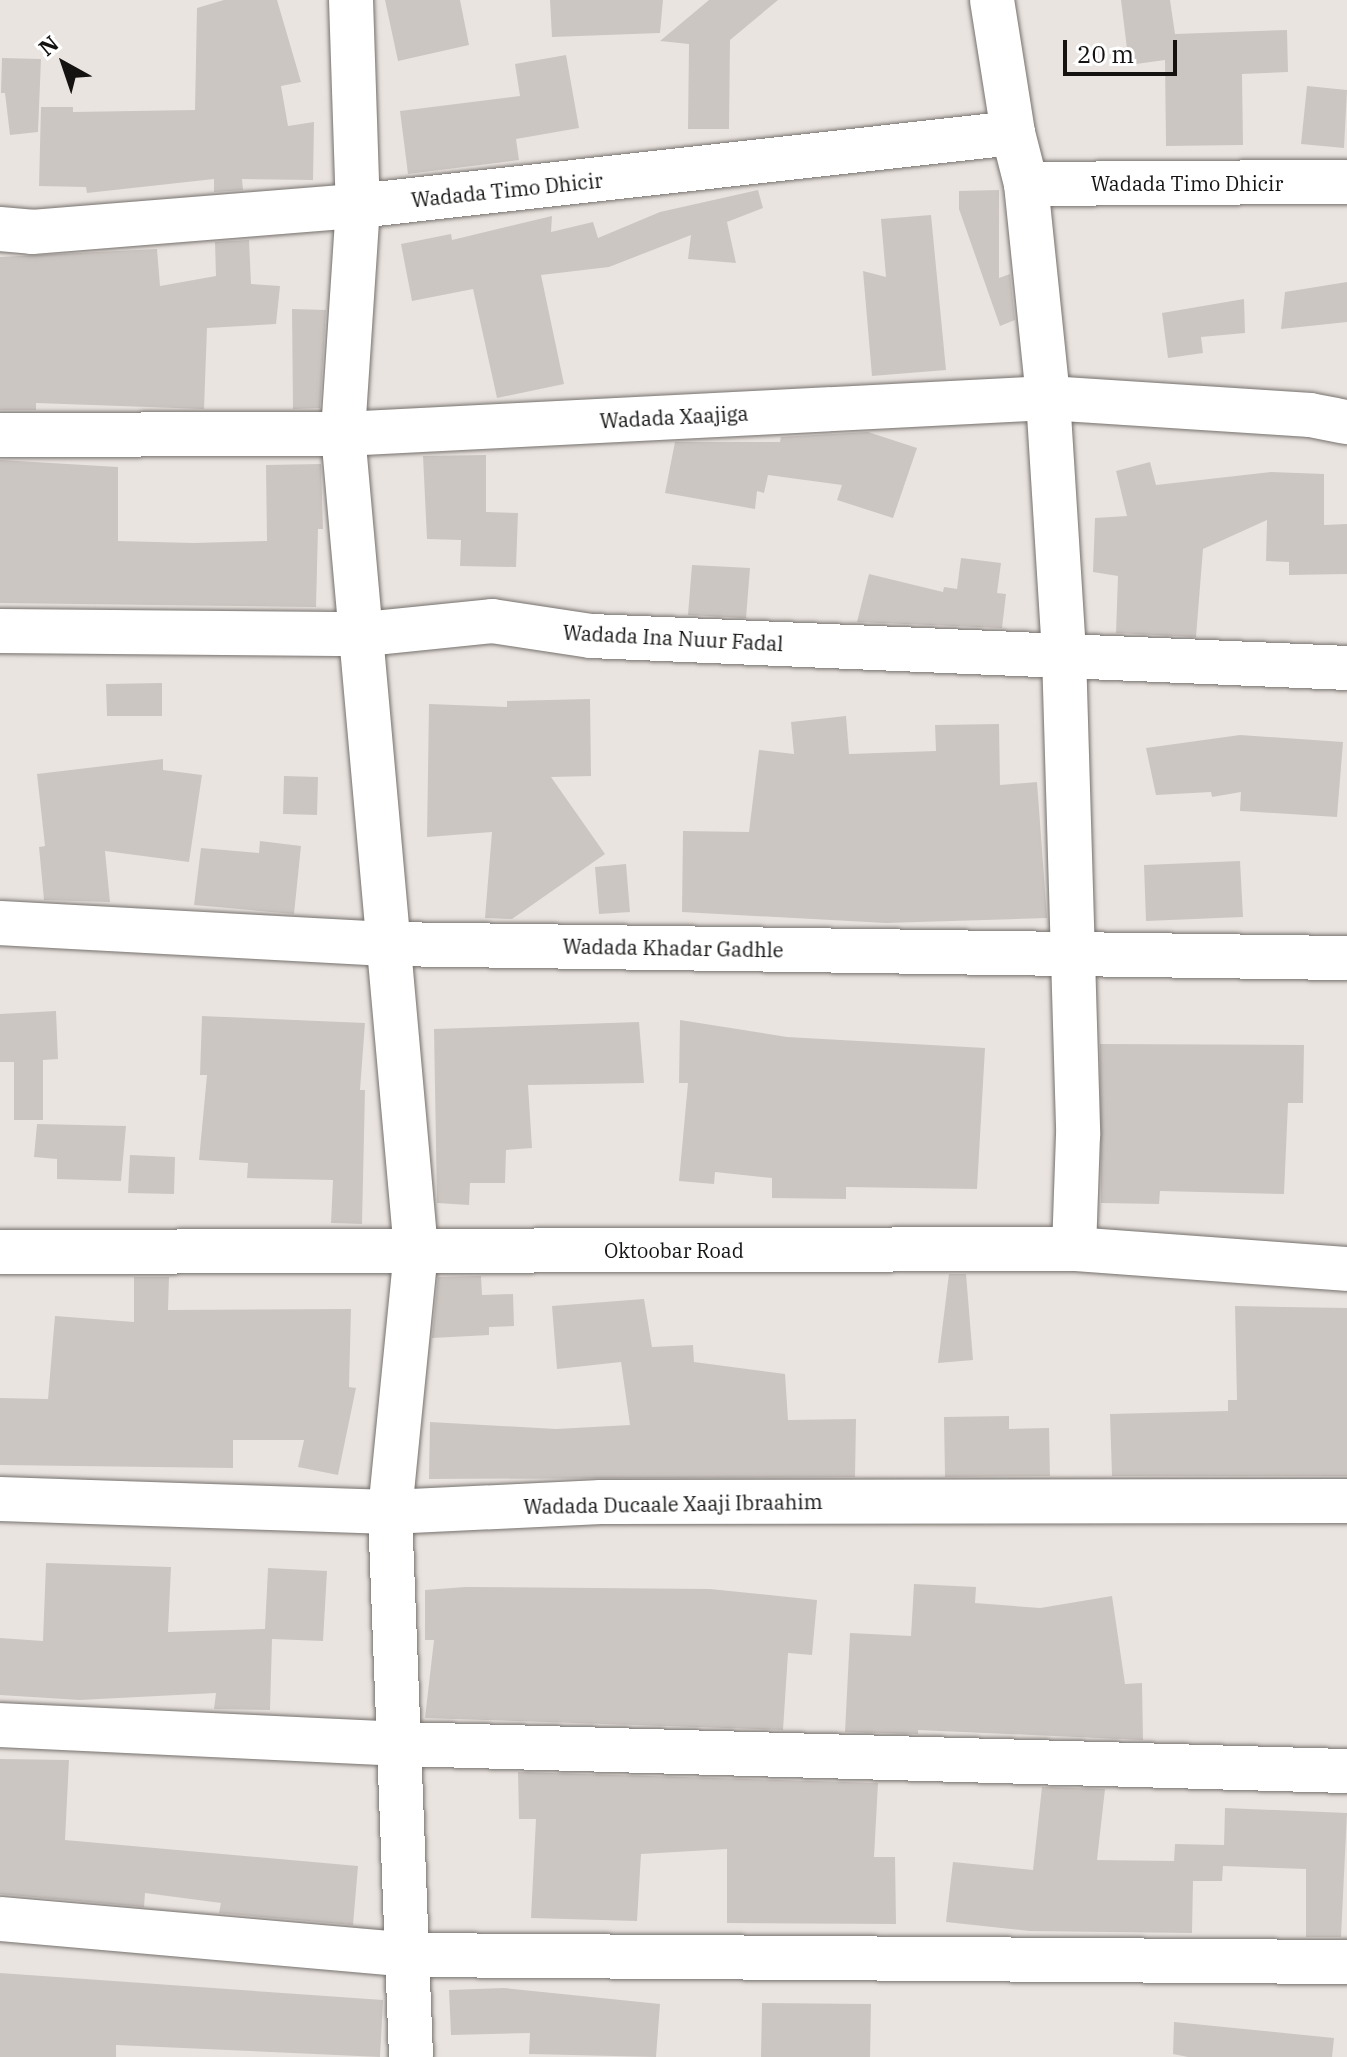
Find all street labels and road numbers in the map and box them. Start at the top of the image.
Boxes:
street label: Wadada Timo Dhicir [410,168,604,212]
street label: Wadada Timo Dhicir [1091,171,1283,195]
street label: Wadada Xaajiga [599,401,749,433]
street label: Wadada Ina Nuur Fadal [562,620,784,656]
street label: Wadada Khadar Gadhle [562,934,784,962]
street label: Oktoobar Road [604,1238,744,1262]
street label: Wadada Ducaale Xaaji Ibraahim [523,1489,823,1519]

